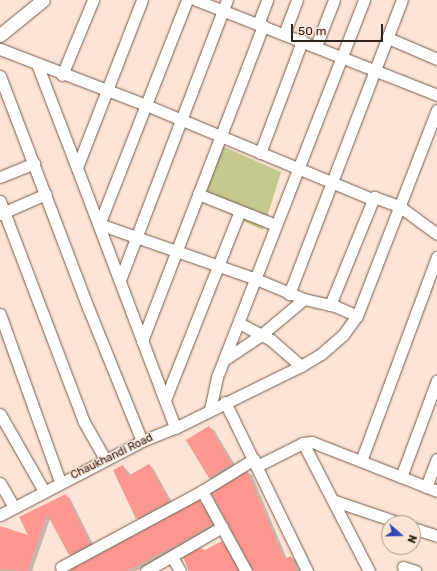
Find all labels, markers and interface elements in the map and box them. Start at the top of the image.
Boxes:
scale bar [293,16,385,42]
text: 50 m [298,24,326,38]
street label: Chaukhandi Road [69,431,155,483]
north arrow [381,515,421,555]
text: N [404,533,419,545]

